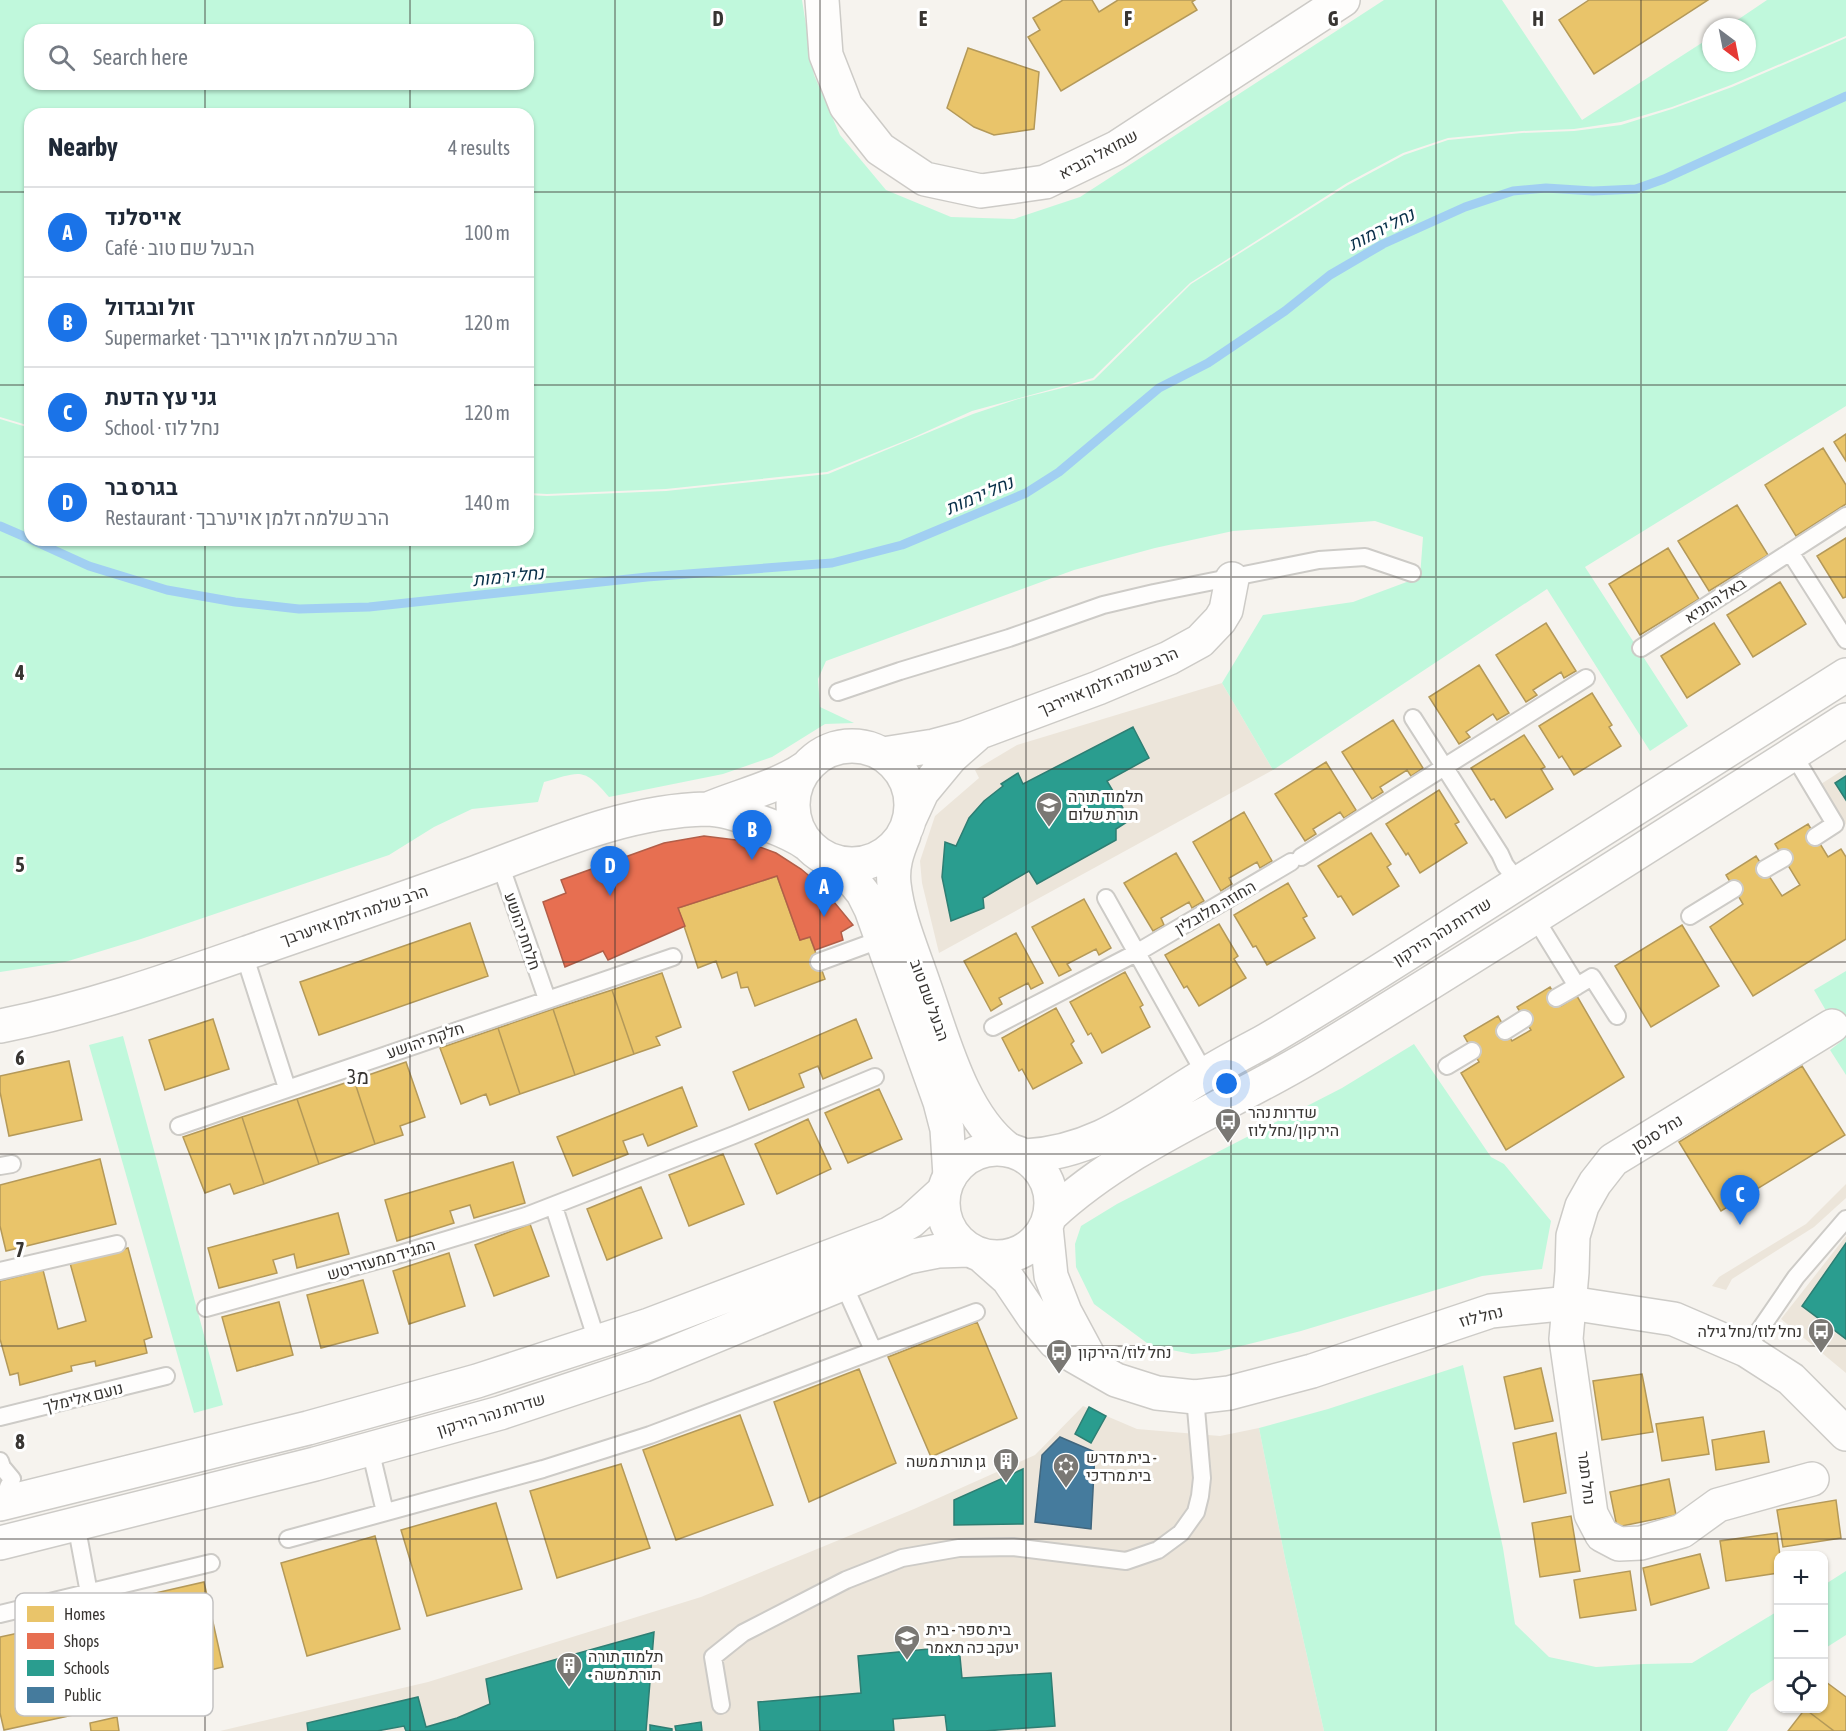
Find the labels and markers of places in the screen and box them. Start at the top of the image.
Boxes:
place label: תלמוד תורה תורת שלום [1068,787,1144,823]
school or university icon: תלמוד תורה תורת שלום [1034,790,1064,828]
pin: B [732,810,771,860]
pin: D [590,846,630,896]
pin: A [804,868,844,917]
place label: שדרות נהר הירקון/נחל לוז [1248,1103,1339,1139]
bus stop icon: שדרות נהר הירקון/נחל לוז [1213,1106,1243,1144]
pin: C [1720,1176,1760,1225]
bus stop icon: נחל לוז/נחל גילה [1806,1316,1836,1354]
place label: נחל לוז/נחל גילה [1698,1322,1802,1340]
bus stop icon: נחל לוז/ הירקון [1044,1337,1074,1375]
place label: נחל לוז/ הירקון [1078,1343,1171,1361]
building icon: גן תורת משה [991,1446,1021,1484]
place label: בית מדרש - בית מרדכי [1086,1448,1157,1484]
synagogue icon: בית מדרש - בית מרדכי [1051,1451,1081,1489]
place label: גן תורת משה [906,1452,986,1470]
place label: בית ספר - בית יעקב כה תאמר [926,1620,1019,1656]
school or university icon: בית ספר - בית יעקב כה תאמר [892,1623,922,1661]
place label: תלמוד תורה - תורת משה [588,1647,664,1683]
building icon: תלמוד תורה - תורת משה [554,1650,584,1688]

